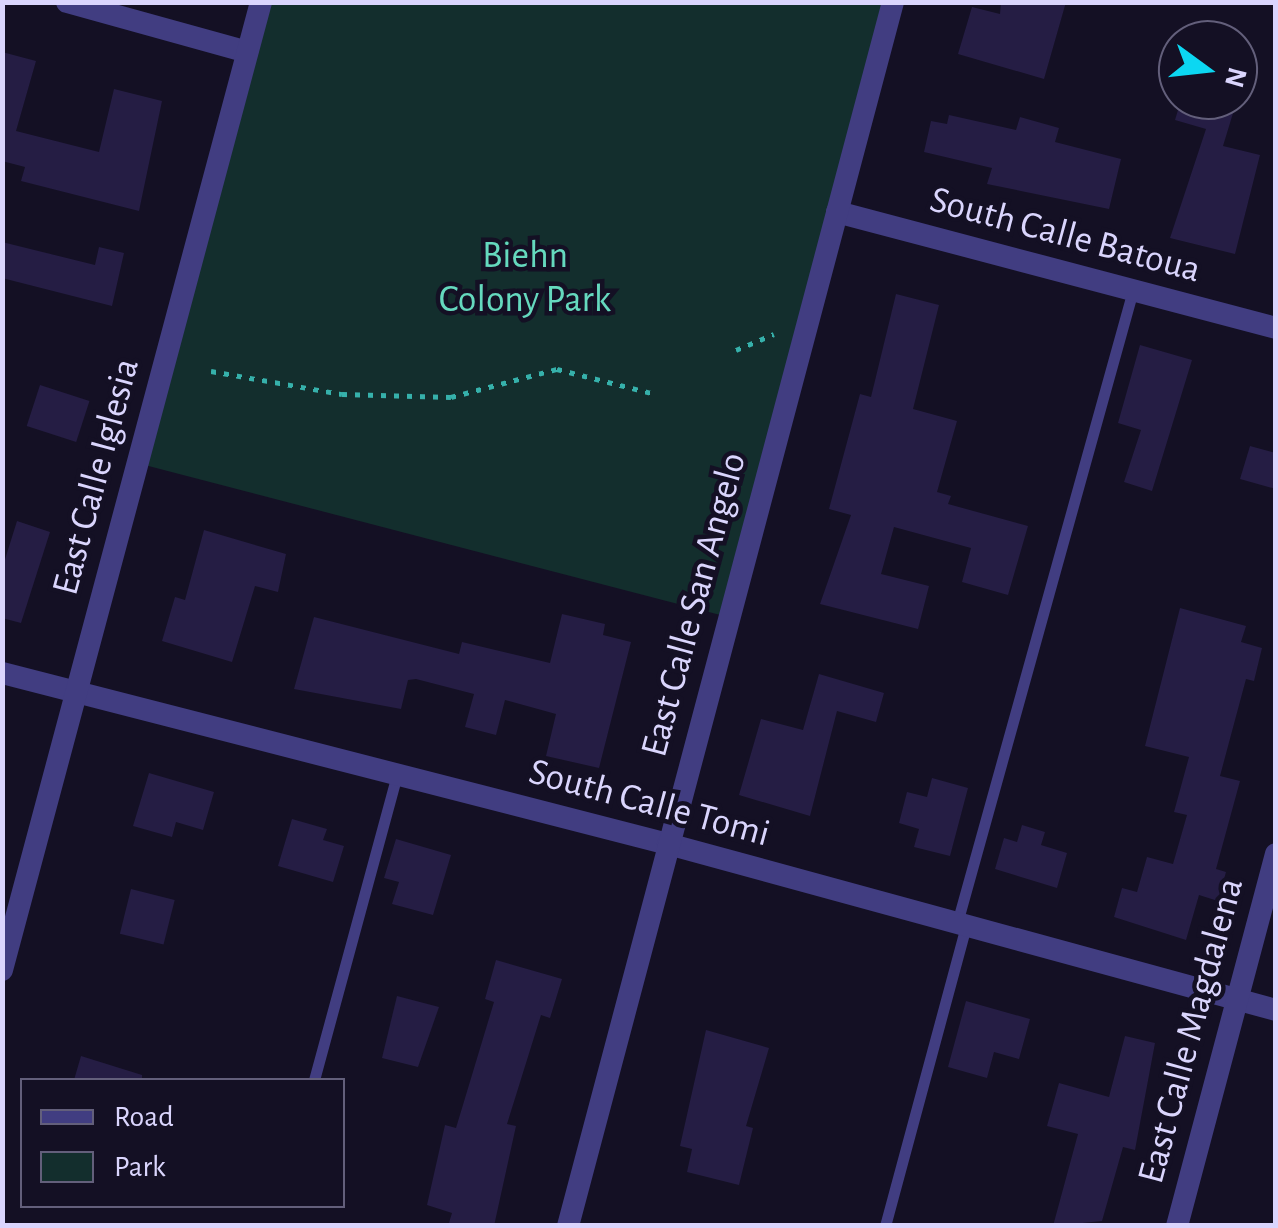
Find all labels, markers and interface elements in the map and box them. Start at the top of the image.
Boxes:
north arrow [1158,20,1258,120]
text: N [1219,64,1251,90]
street label: South Calle Batoua [925,178,1205,294]
park label: Biehn Colony Park [439,234,611,323]
street label: East Calle Iglesia [44,354,150,600]
street label: East Calle San Angelo [632,448,758,762]
street label: South Calle Tomi [524,750,774,858]
street label: East Calle Magdalena [1129,873,1255,1189]
legend [20,1078,345,1208]
text: Road [114,1102,174,1132]
text: Park [114,1152,166,1182]

